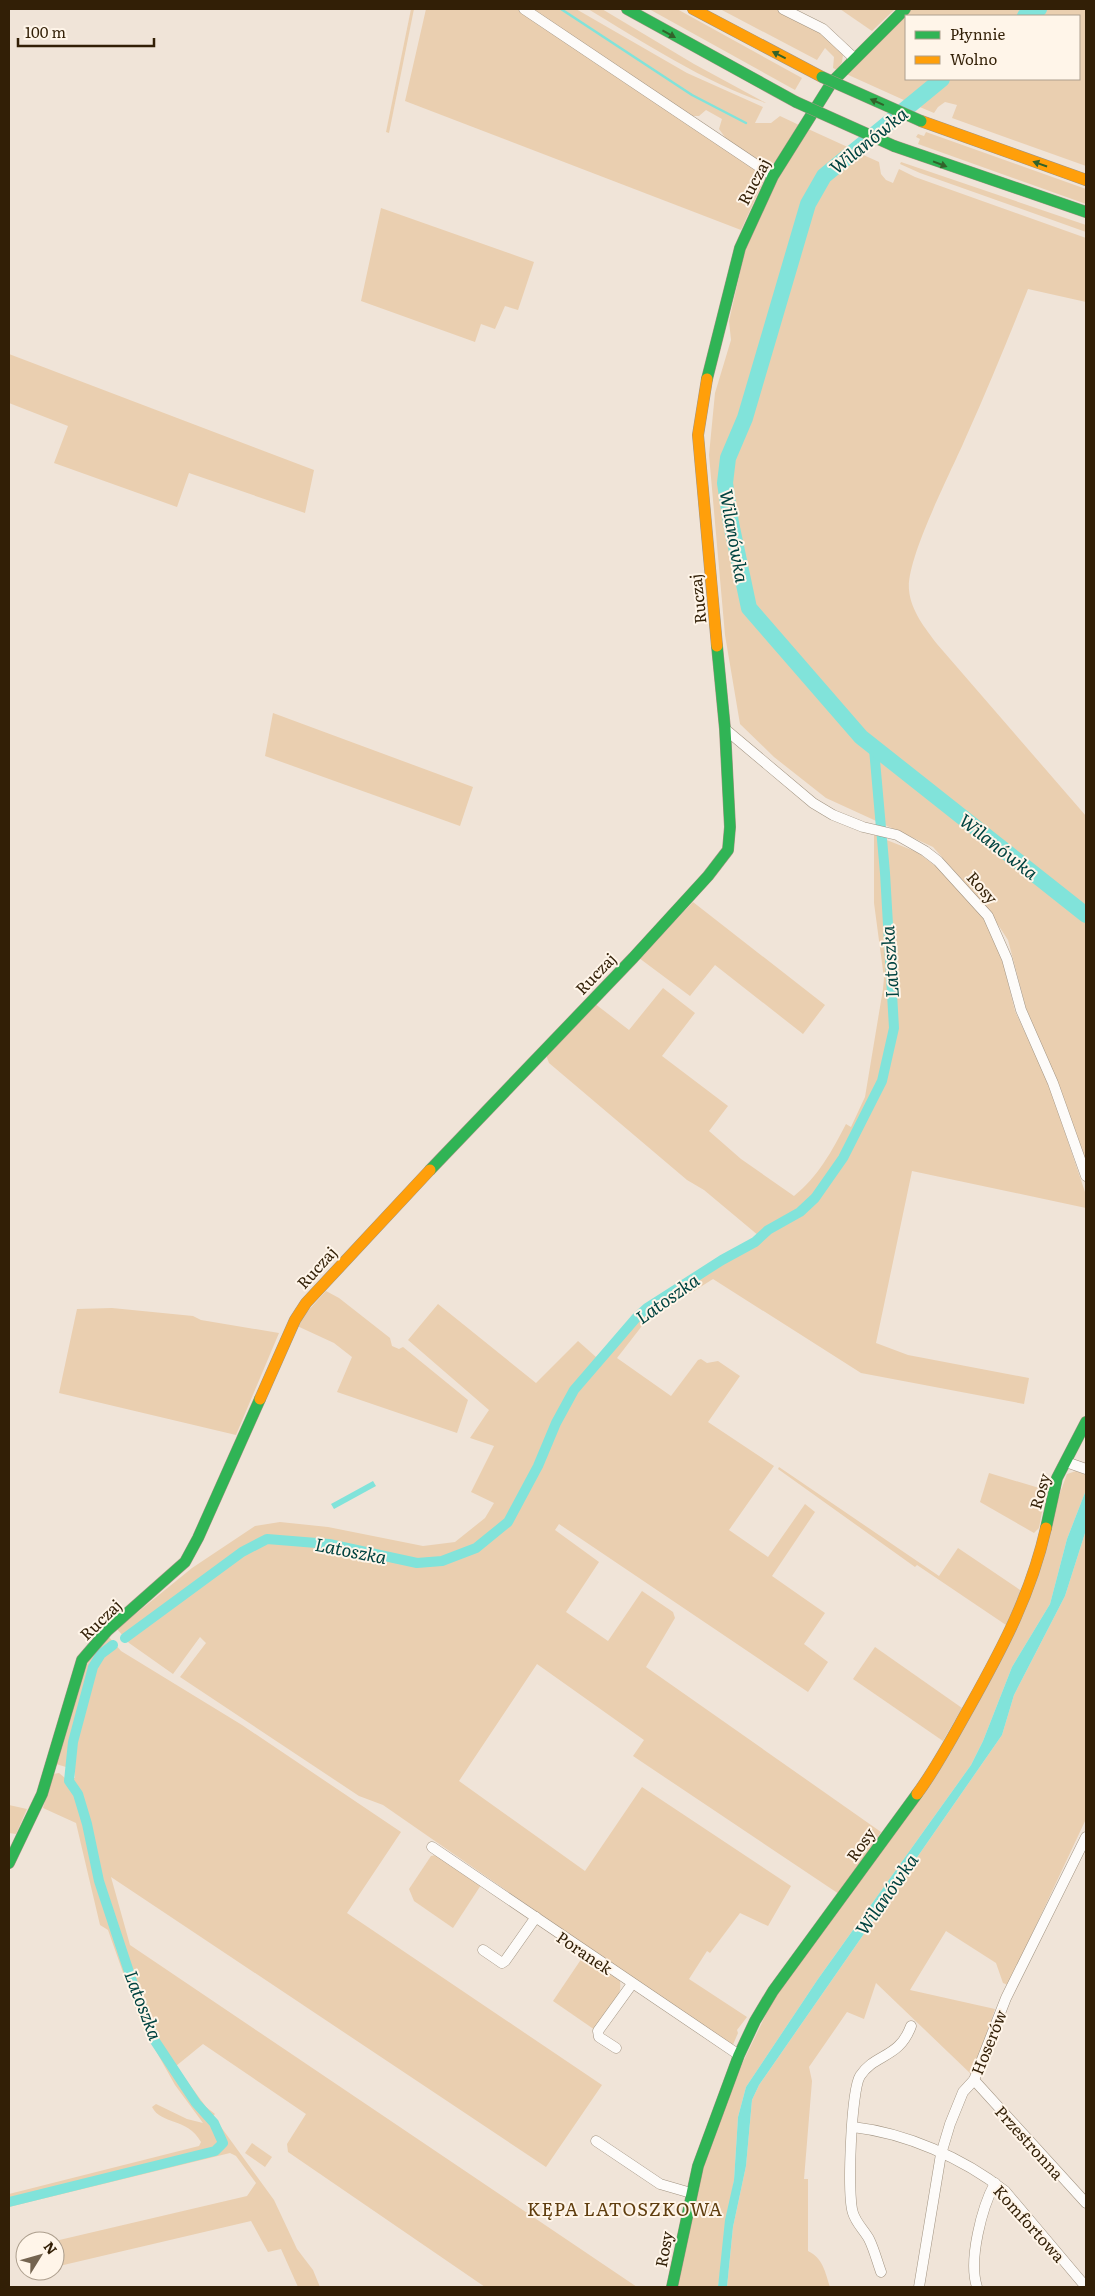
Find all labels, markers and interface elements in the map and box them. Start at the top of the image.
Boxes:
scale bar [18,15,154,47]
legend [905,15,1080,80]
text: 100 m [25,20,66,43]
text: Płynnie [950,22,1005,45]
one-way arrow [662,29,676,38]
text: Wolno [950,47,997,70]
one-way arrow [772,51,786,59]
one-way arrow [870,98,884,106]
water label: Wilanówka [823,100,914,180]
street label: Ruczaj [731,153,775,209]
one-way arrow [932,160,947,168]
one-way arrow [1032,160,1047,168]
water label: Wilanówka [714,487,757,585]
street label: Ruczaj [682,573,712,625]
water label: Wilanówka [954,806,1045,886]
street label: Rosy [962,865,1005,909]
water label: Latoszka [873,924,905,999]
street label: Ruczaj [569,947,621,999]
street label: Ruczaj [290,1240,342,1294]
water label: Latoszka [630,1266,705,1330]
street label: Rosy [1022,1469,1056,1512]
water label: Latoszka [313,1530,390,1570]
street label: Ruczaj [74,1593,126,1645]
street label: Rosy [840,1822,881,1866]
water label: Wilanówka [848,1847,924,1940]
street label: Poranek [552,1924,618,1980]
water label: Latoszka [118,1966,170,2044]
street label: Hoserów [964,2006,1012,2078]
street label: Przestronna [990,2100,1070,2185]
street label: Komfortowa [989,2179,1072,2267]
district label: KĘPA LATOSZKOWA [527,2195,723,2222]
street label: Rosy [648,2228,678,2269]
north arrow [15,2231,65,2281]
text: N [40,2237,63,2258]

